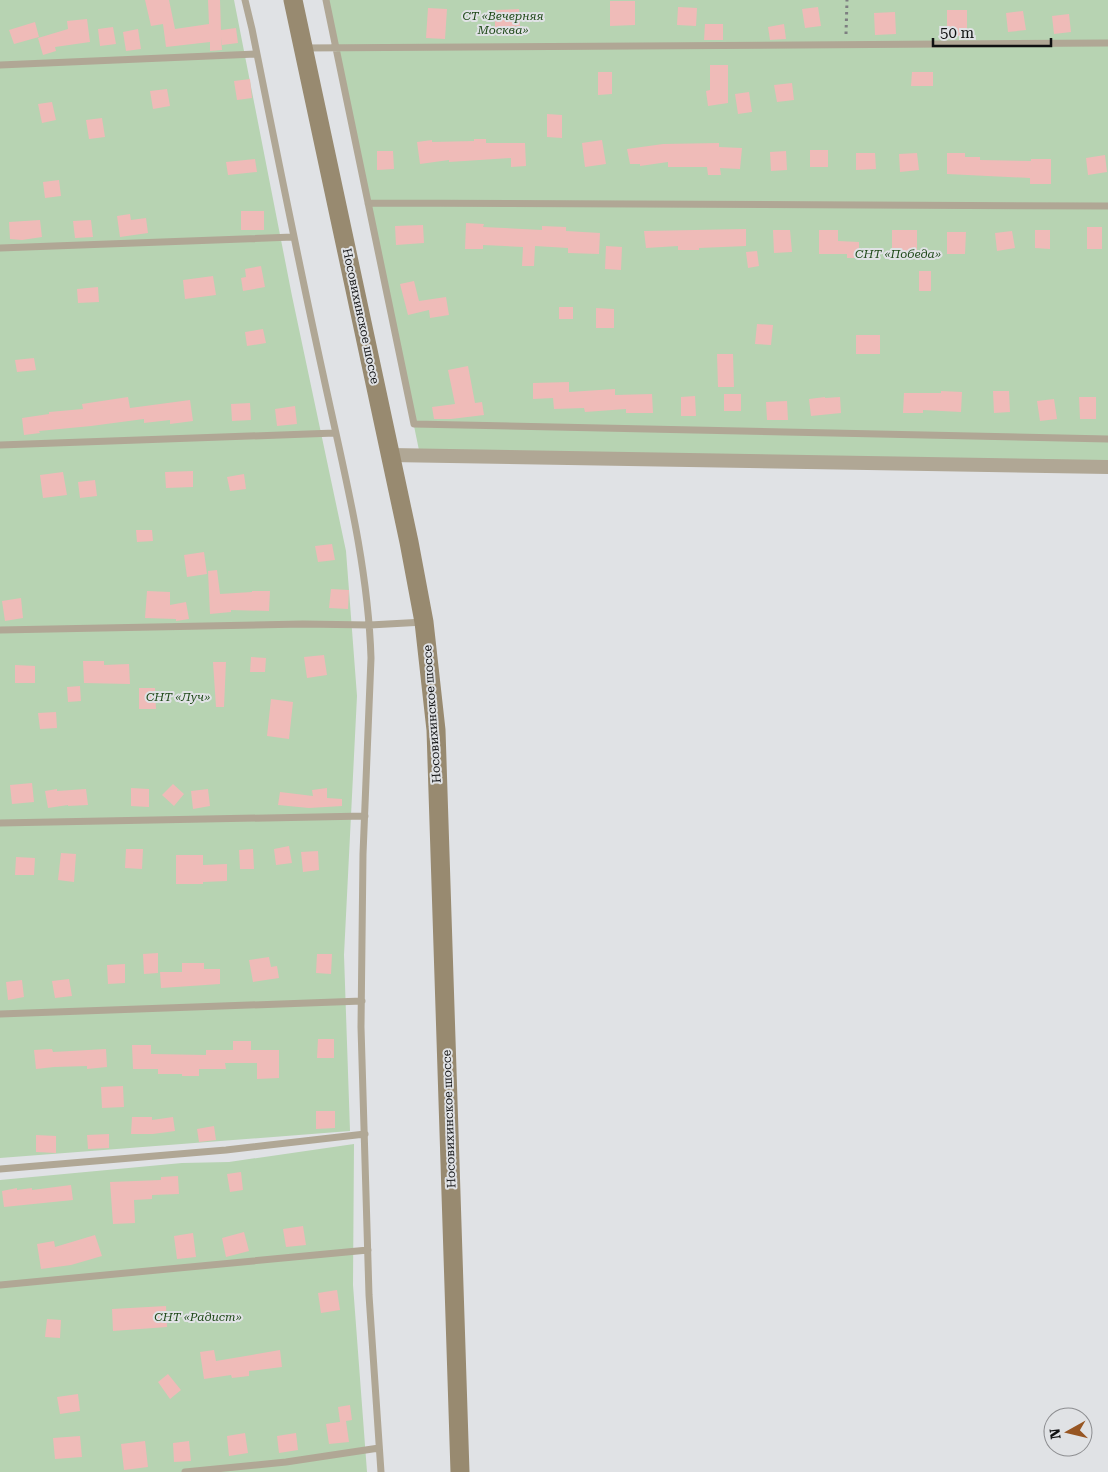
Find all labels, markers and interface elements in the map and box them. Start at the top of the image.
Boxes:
park label: СТ «Вечерняя Москва» [462,9,544,37]
scale bar [933,15,1050,47]
text: 50 m [940,24,975,42]
street label: Носовихинское шоссе [340,247,382,385]
park label: СНТ «Победа» [855,247,941,261]
street label: Носовихинское шоссе [420,644,444,783]
park label: СНТ «Луч» [146,690,210,704]
street label: Носовихинское шоссе [440,1049,458,1188]
park label: СНТ «Радист» [154,1310,242,1324]
north arrow [1043,1407,1093,1457]
text: N [1046,1427,1064,1440]

